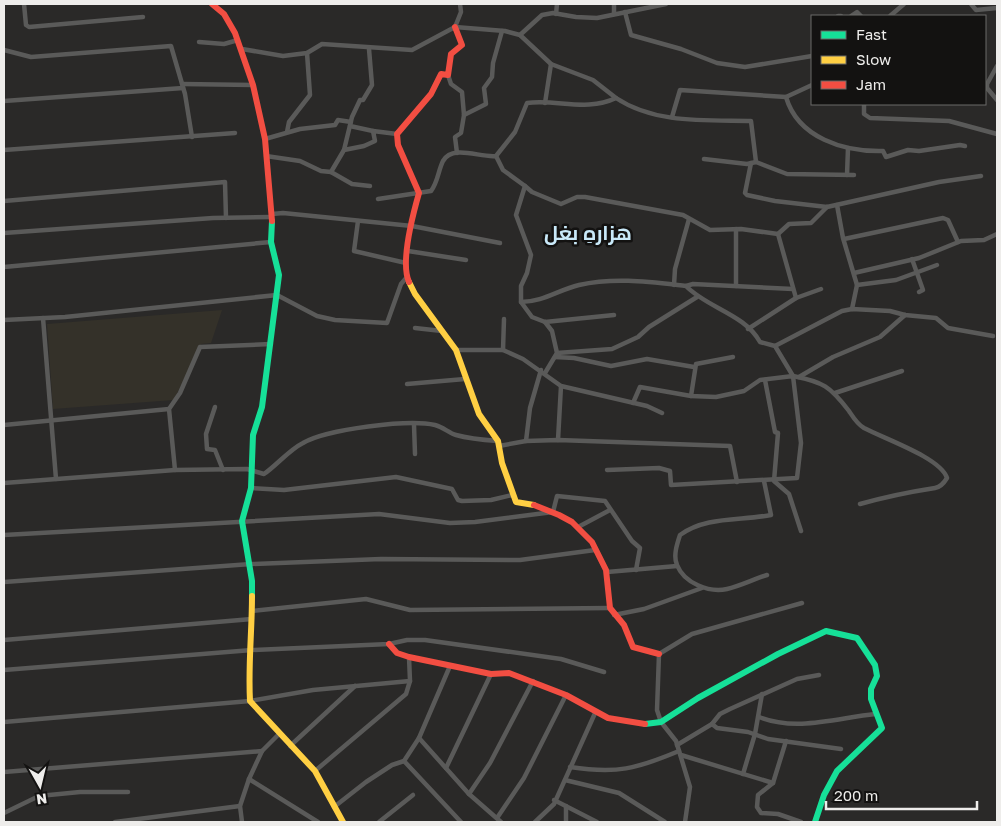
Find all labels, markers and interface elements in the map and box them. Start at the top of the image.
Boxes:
legend [811,15,986,105]
text: Fast [856,25,887,43]
text: Slow [856,50,891,68]
text: Jam [856,75,886,93]
district label: هزارهِ بغل [544,220,632,245]
north arrow [15,761,65,811]
scale bar [826,778,977,810]
text: 200 m [834,786,878,804]
text: N [35,790,48,809]

